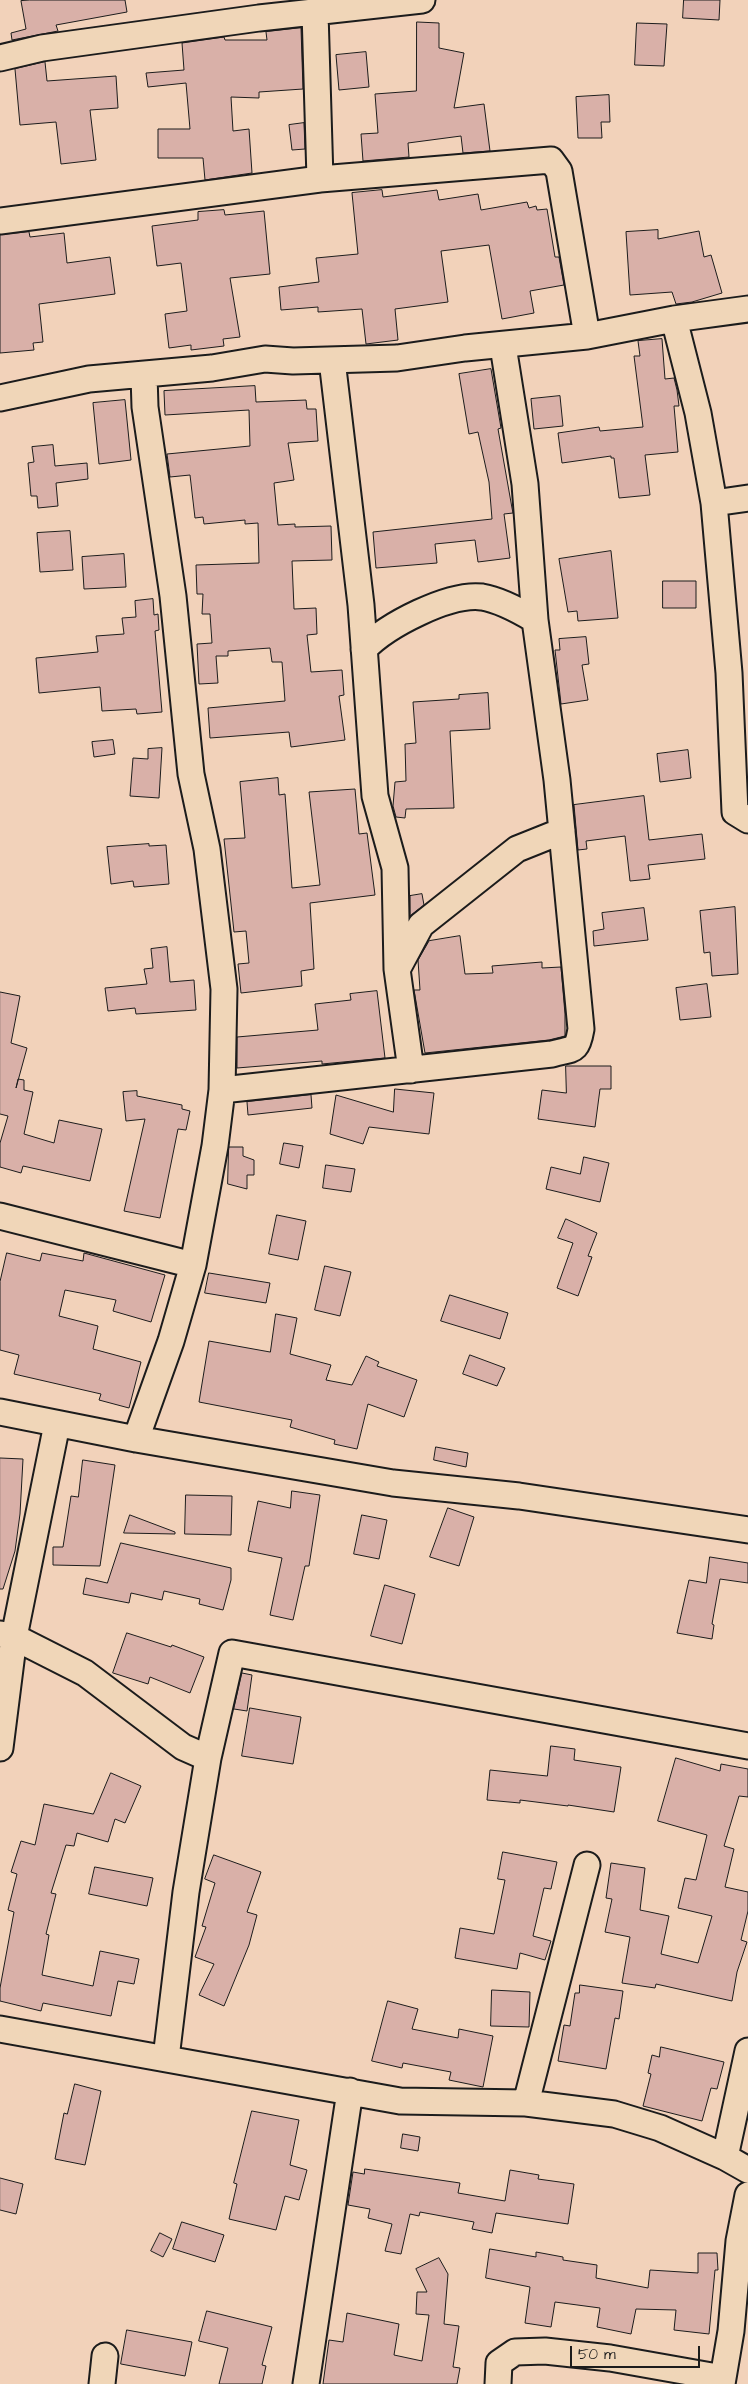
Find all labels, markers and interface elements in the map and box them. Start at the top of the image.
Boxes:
scale bar [573,2336,703,2368]
text: 50 m [578,2344,616,2365]

